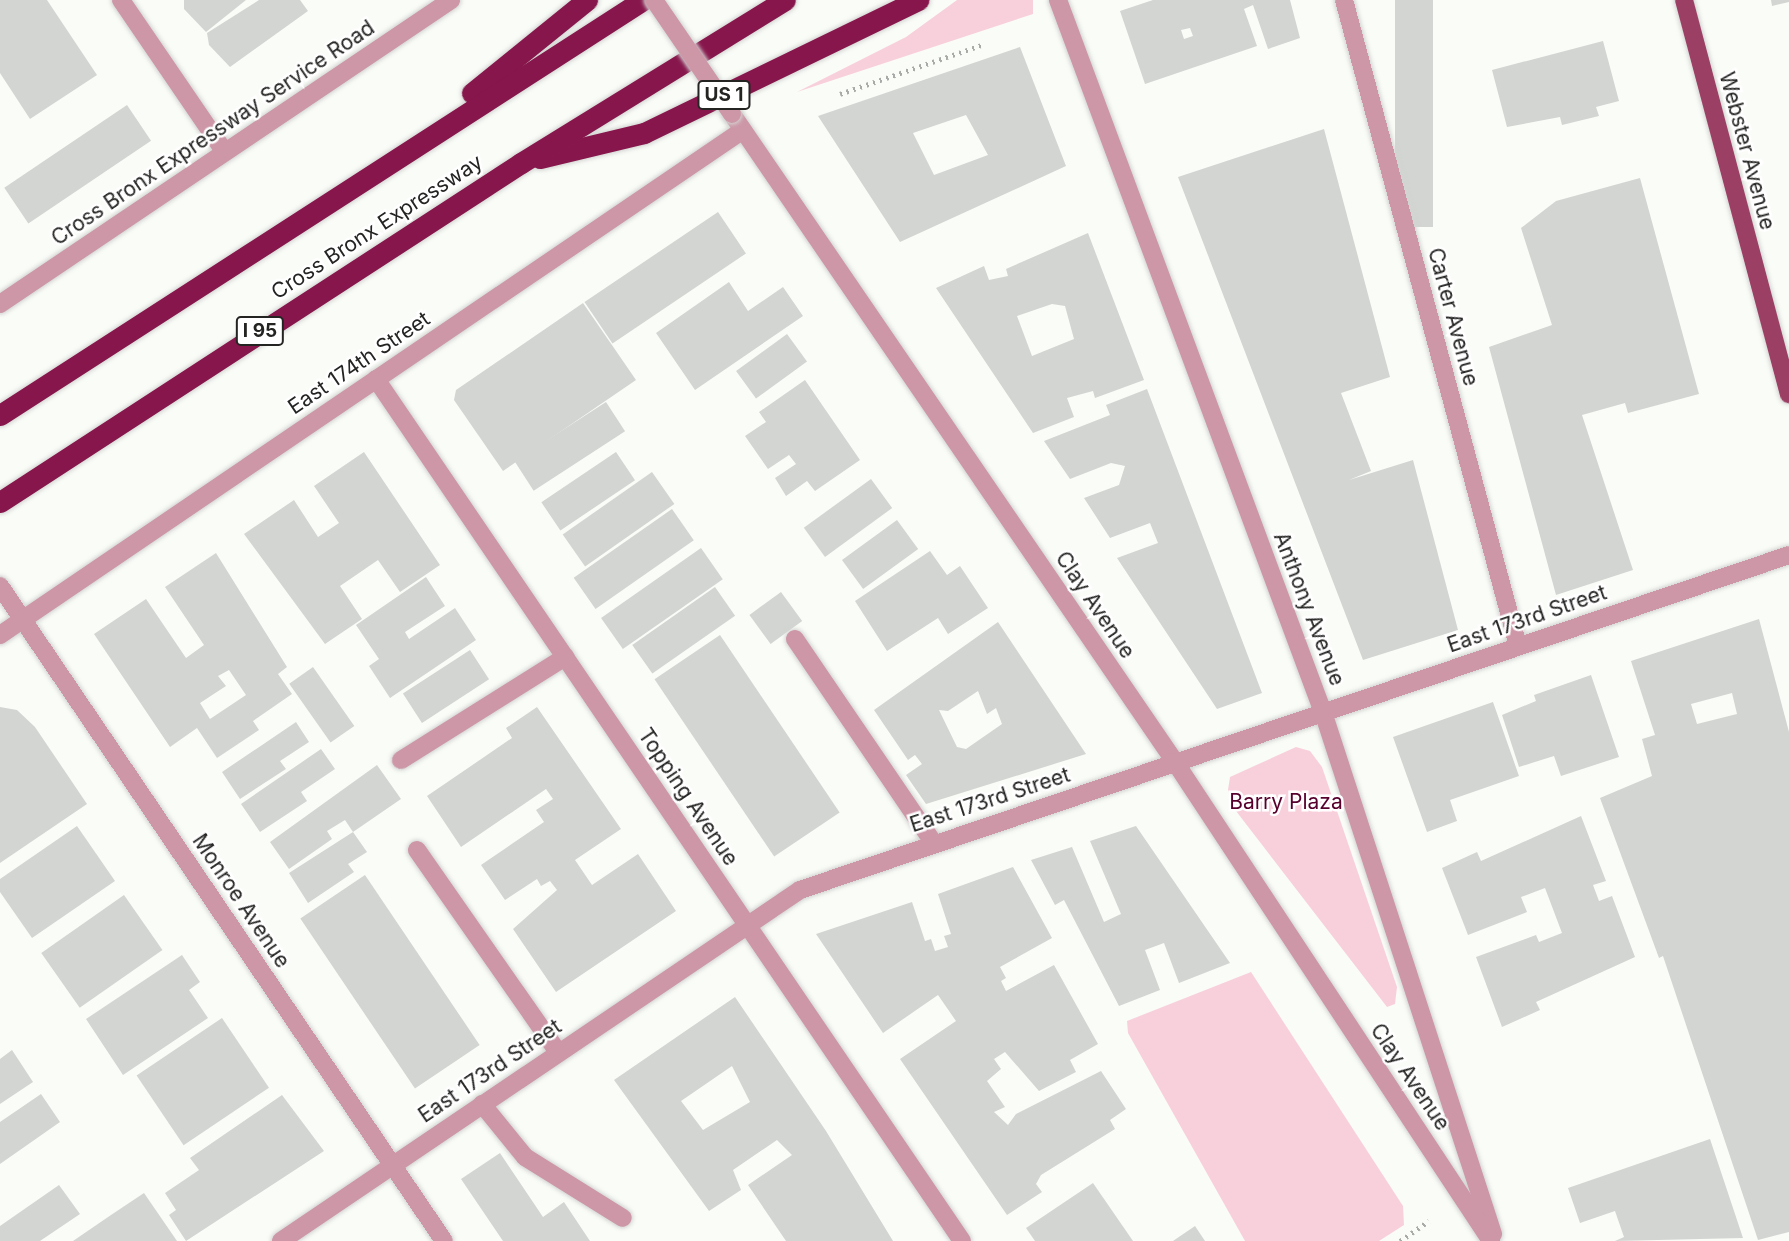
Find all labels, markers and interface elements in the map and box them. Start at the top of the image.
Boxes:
street label: Cross Bronx Expressway Service Road [47,15,379,251]
street label: Webster Avenue [1714,69,1780,233]
road number: US 1 [696,80,752,110]
street label: Cross Bronx Expressway [267,149,487,305]
street label: Carter Avenue [1422,245,1484,389]
street label: East 174th Street [283,306,435,420]
road number: I 95 [236,316,284,346]
street label: Anthony Avenue [1268,529,1350,689]
street label: Clay Avenue [1050,547,1140,663]
street label: East 173rd Street [1444,580,1610,658]
street label: Topping Avenue [633,724,743,870]
street label: East 173rd Street [907,762,1073,838]
park label: Barry Plaza [1229,789,1343,815]
street label: Monroe Avenue [187,829,295,973]
street label: East 173rd Street [414,1014,566,1128]
street label: Clay Avenue [1365,1019,1455,1135]

